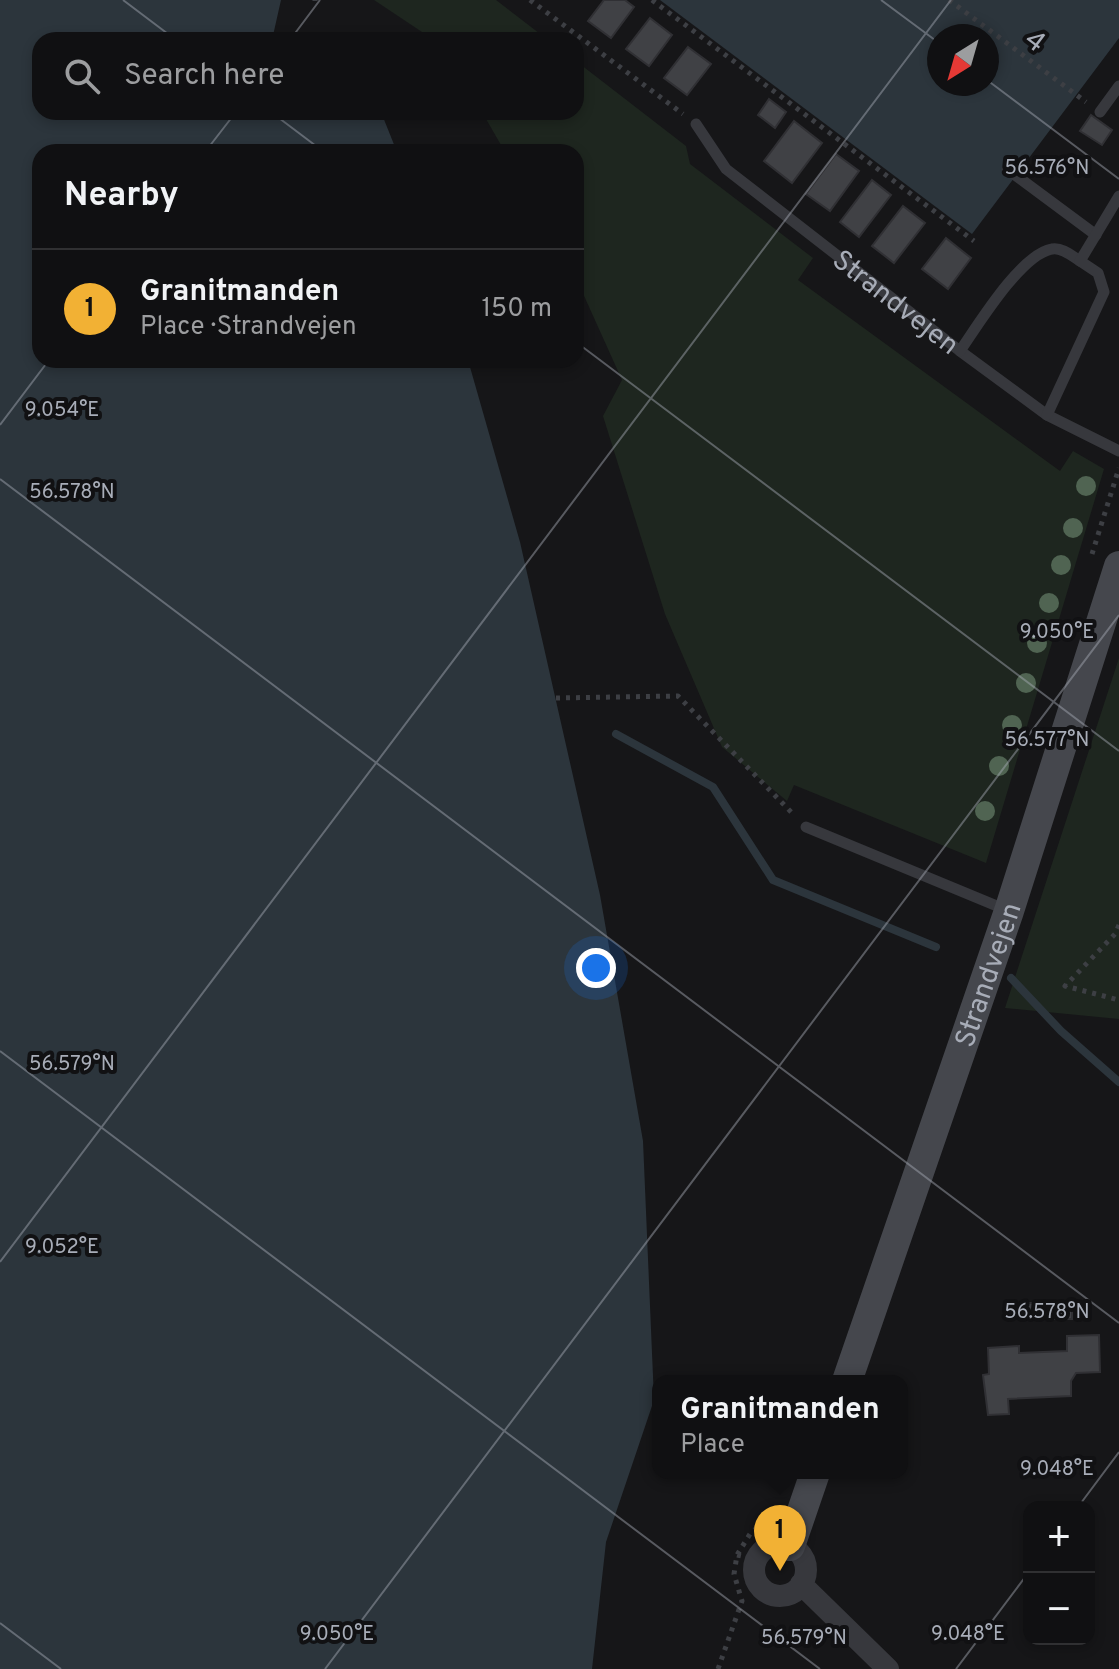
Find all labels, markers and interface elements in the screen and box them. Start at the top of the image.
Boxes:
street label: 4 [1016,23,1052,62]
north arrow [927,24,999,96]
search box [32,32,584,120]
icon: search [60,54,104,98]
text: Search here [124,58,284,95]
text: 56.576°N [1005,156,1089,182]
text: Nearby [64,175,179,218]
street label: Strandvejen [824,243,965,364]
text: Granitmanden [140,274,339,311]
text: 1 [85,293,95,326]
text: 150 m [481,293,552,326]
text: Place · Strandvejen [140,311,357,344]
text: 9.054°E [25,398,99,424]
text: 56.578°N [29,480,115,506]
text: 9.050°E [1020,620,1094,646]
text: 56.577°N [1005,728,1090,754]
street label: Strandvejen [948,899,1032,1053]
your location [576,948,616,988]
text: 56.579°N [29,1052,115,1078]
text: 9.052°E [25,1235,99,1261]
text: 56.578°N [1004,1300,1090,1326]
popup [652,1375,908,1479]
text: Granitmanden [680,1392,880,1429]
text: Place [680,1429,745,1462]
text: 9.048°E [1020,1457,1094,1483]
map controls [1023,1501,1095,1645]
button: + [1023,1501,1095,1573]
pin: 1 [754,1505,806,1571]
button: − [1023,1573,1095,1645]
text: 9.050°E [300,1622,374,1648]
text: 9.048°E [931,1622,1005,1648]
text: 56.579°N [761,1626,847,1652]

